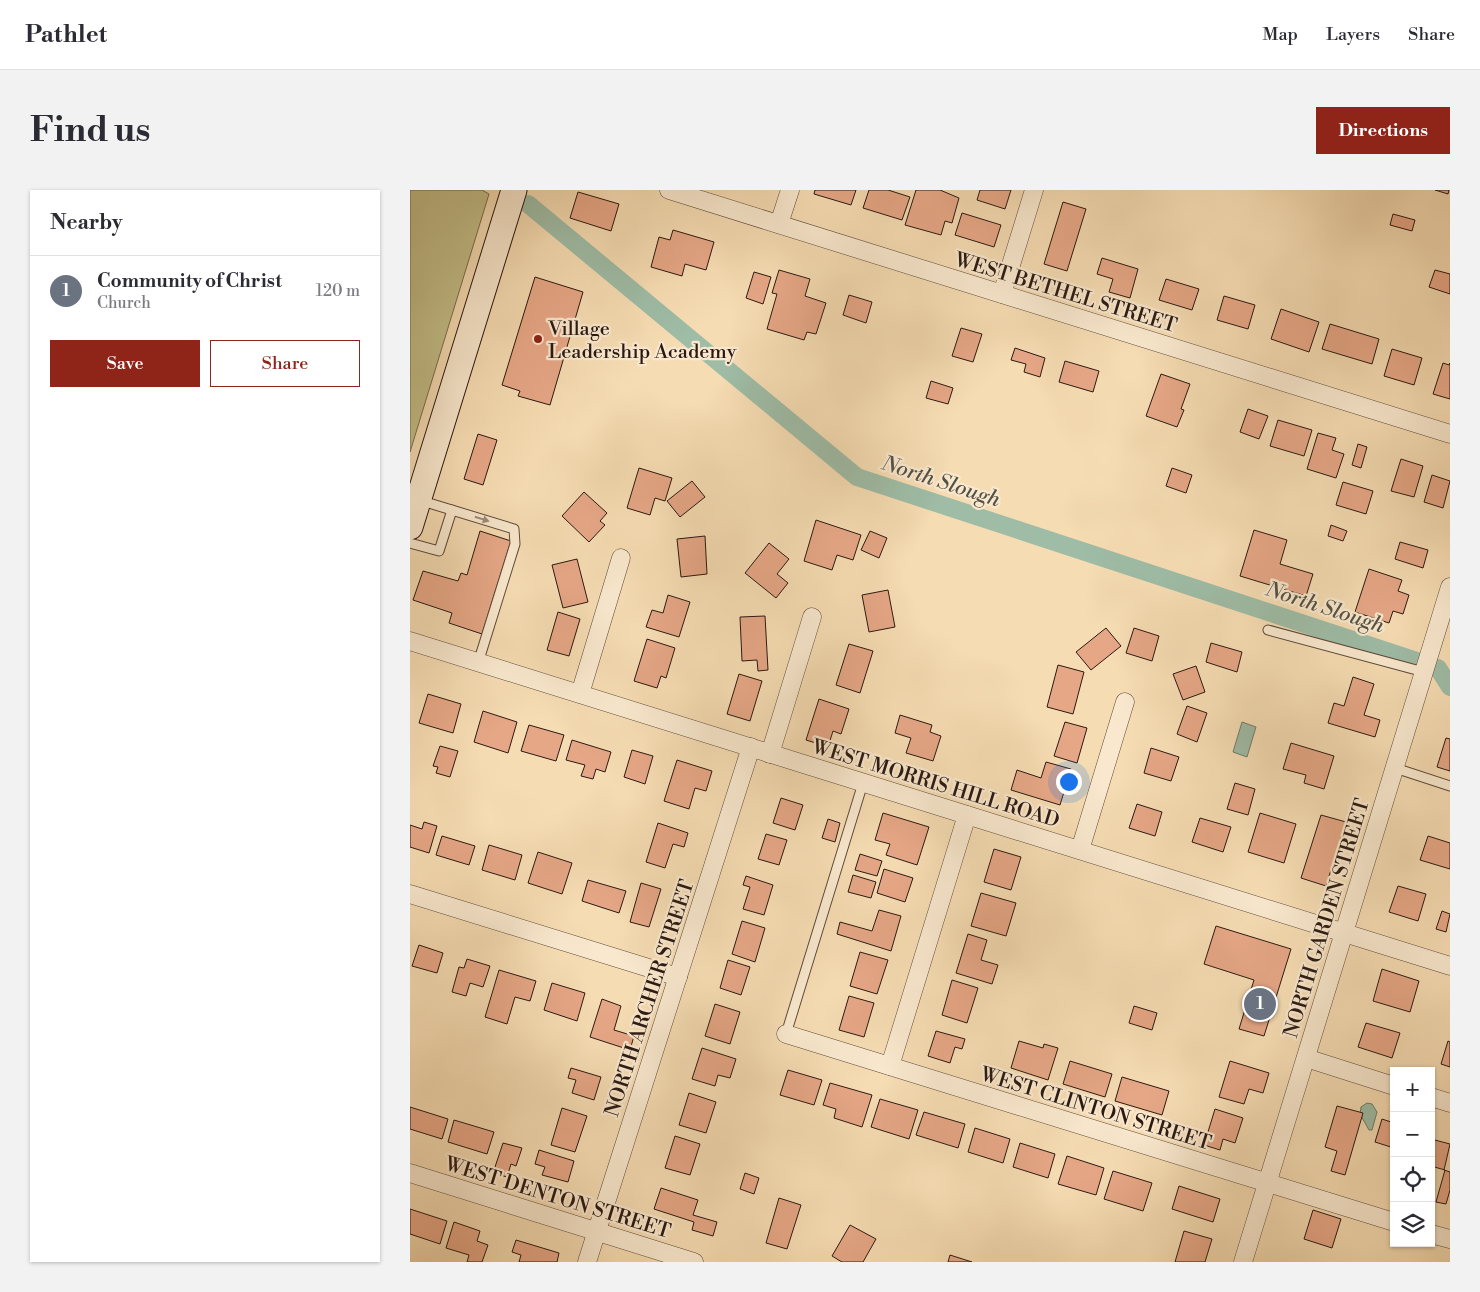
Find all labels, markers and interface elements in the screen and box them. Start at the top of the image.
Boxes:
text: Pathlet [25,20,107,50]
text: Map [1263,23,1298,46]
text: Layers [1326,23,1380,46]
text: Share [1408,23,1455,46]
button: Directions [1316,107,1450,154]
text: Find us [30,109,150,152]
text: Nearby [50,210,123,236]
street label: WEST BETHEL STREET [950,247,1180,339]
text: Community of Christ [97,269,282,293]
text: 1 [62,281,70,301]
text: 120 m [316,281,360,301]
text: Church [97,293,151,313]
place label: Village Leadership Academy [547,317,737,365]
marker: Village Leadership Academy [532,333,544,345]
button: Save [50,340,200,387]
button: Share [210,340,360,387]
water label: North Slough [877,450,1004,513]
one-way arrow [475,516,490,524]
water label: North Slough [1261,576,1388,639]
street label: WEST MORRIS HILL ROAD [808,735,1062,834]
your location [1056,769,1082,795]
street label: NORTH GARDEN STREET [1279,796,1376,1041]
street label: NORTH ARCHER STREET [600,877,701,1120]
pin: 1 [1244,985,1276,1023]
street label: WEST CLINTON STREET [976,1062,1214,1156]
map controls [1390,1067,1435,1247]
button: + [1390,1067,1435,1112]
button: − [1390,1112,1435,1157]
street label: WEST DENTON STREET [441,1152,674,1245]
button: locate [1390,1157,1435,1202]
button: layers [1390,1202,1435,1247]

